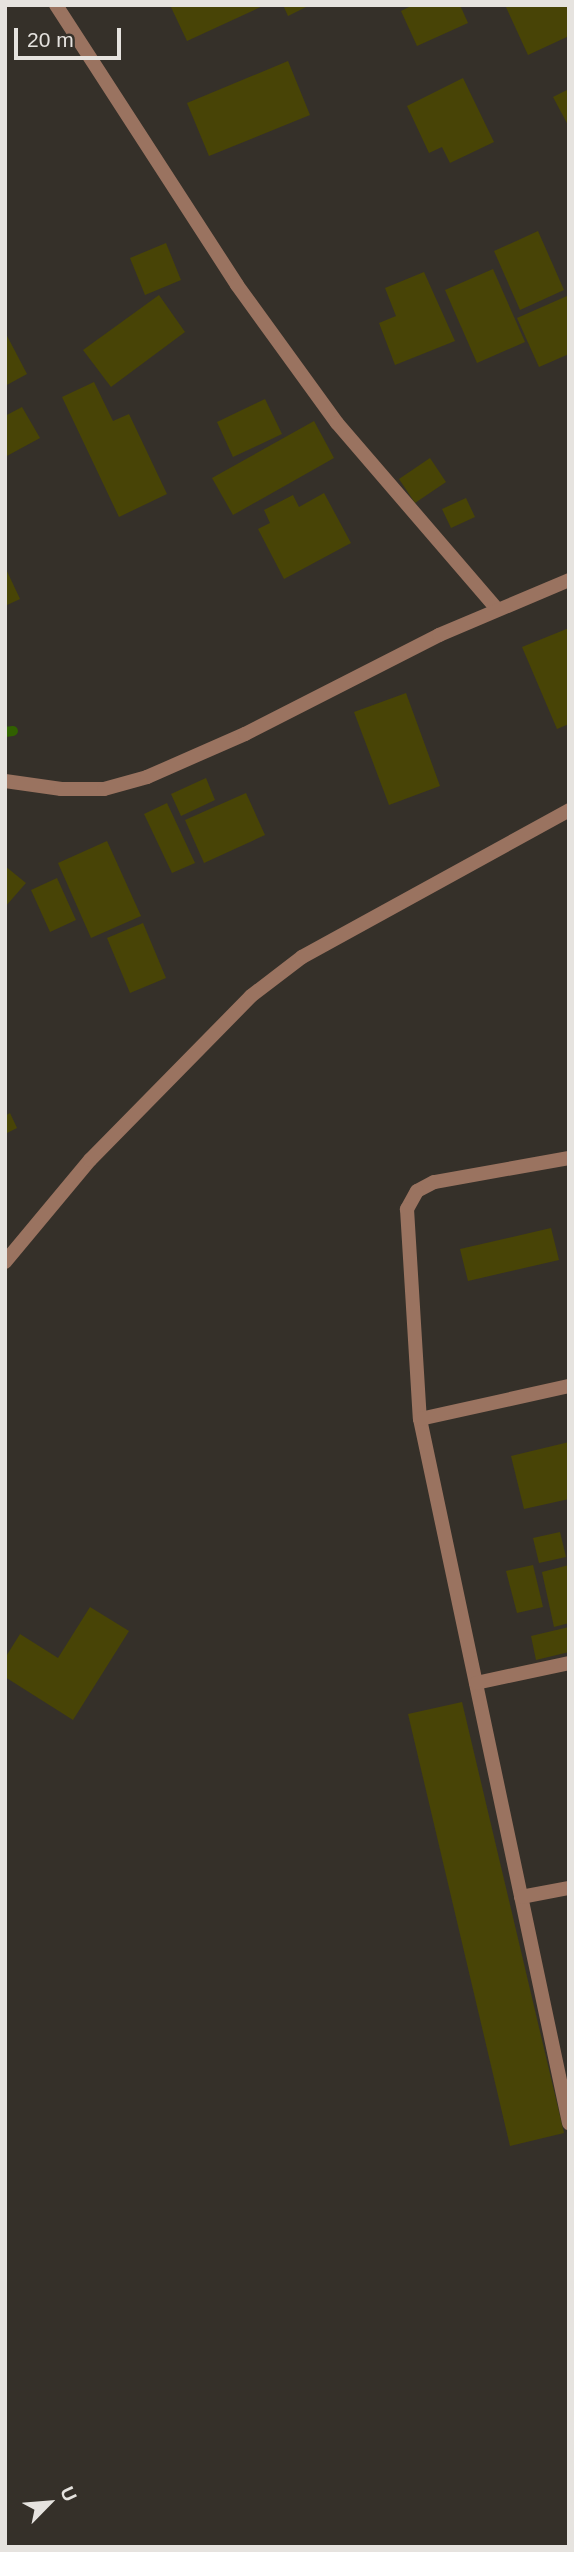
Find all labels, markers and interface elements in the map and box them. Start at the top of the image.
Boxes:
scale bar [18,14,124,58]
text: 20 m [27,28,74,51]
north arrow [14,2468,84,2538]
text: U [56,2483,81,2505]

